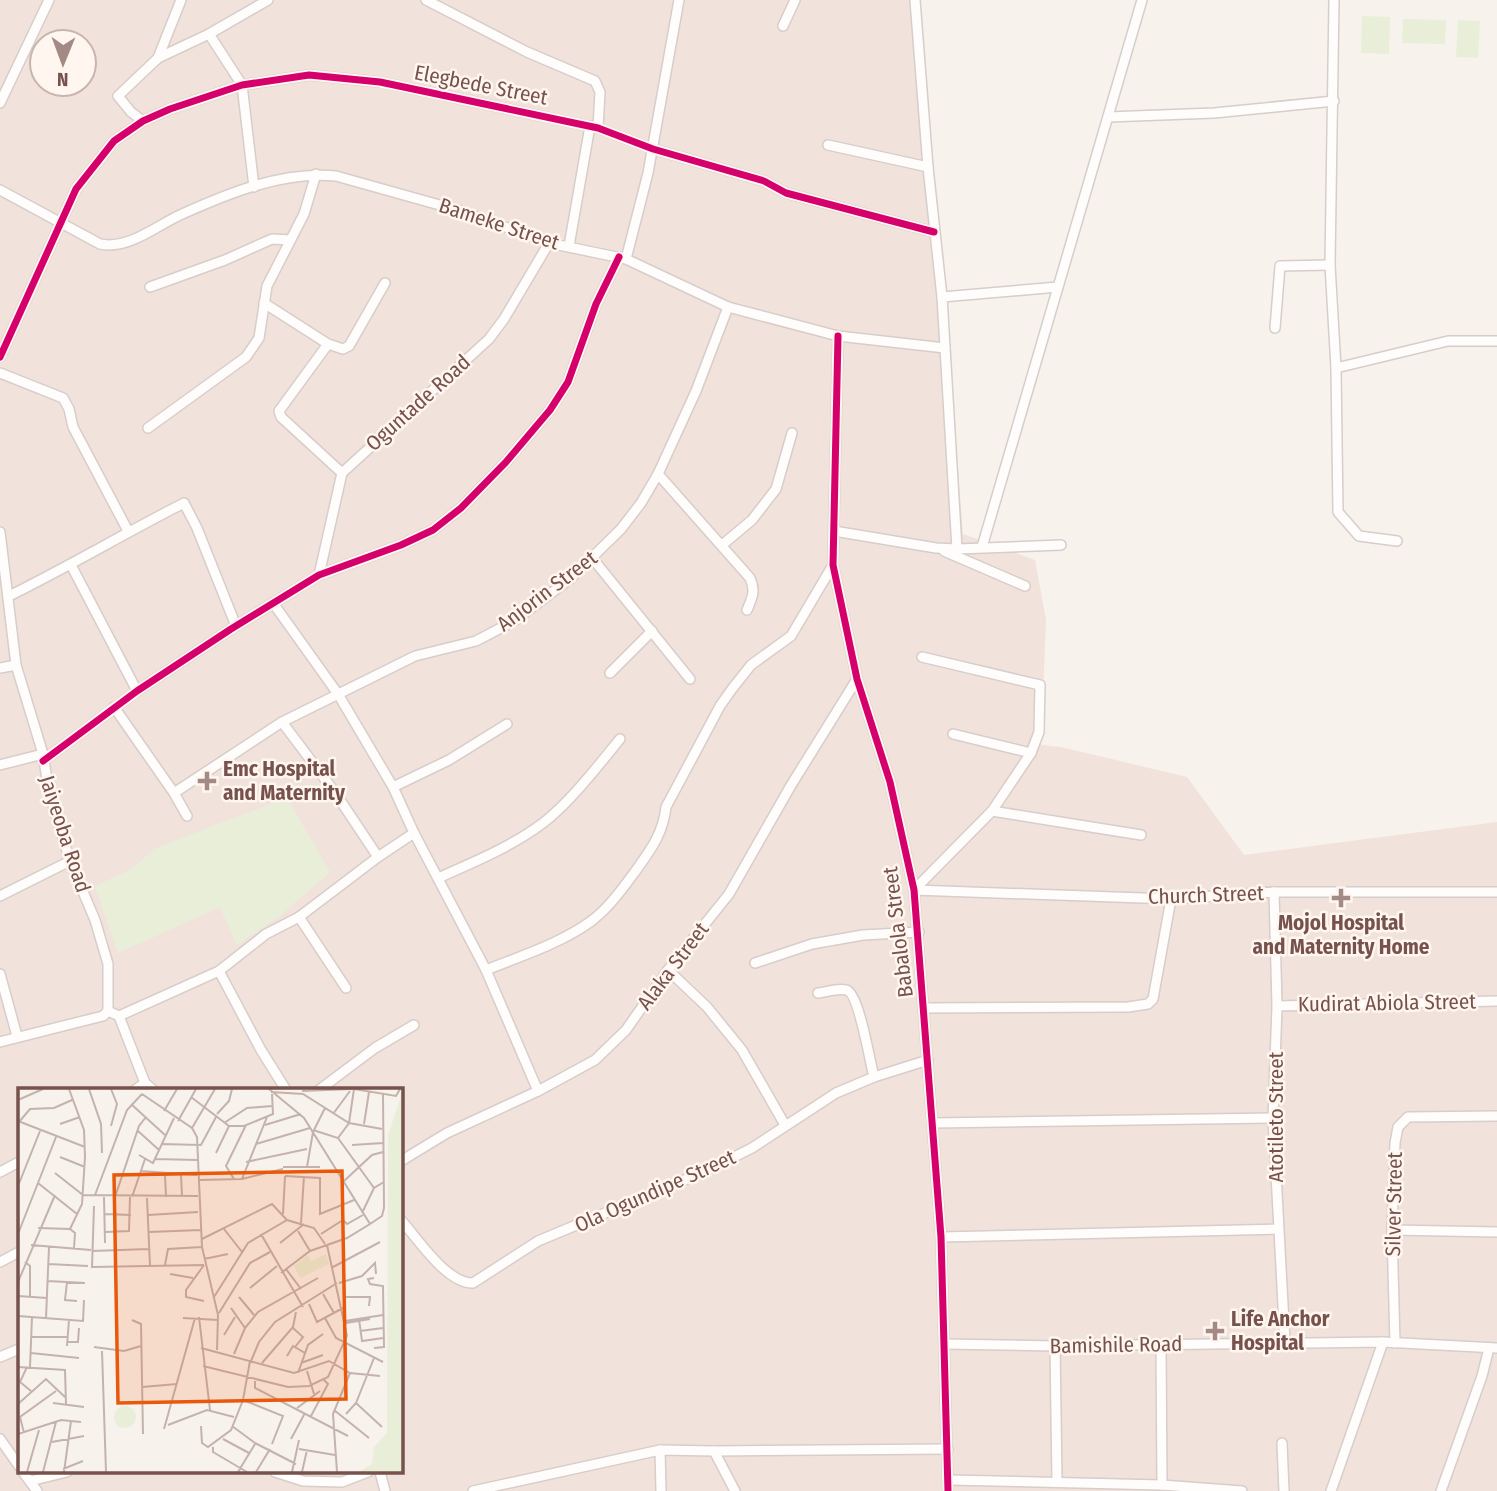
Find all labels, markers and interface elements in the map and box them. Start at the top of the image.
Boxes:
north arrow [28,28,98,98]
street label: Elegbede Street [412,59,550,111]
text: N [57,68,69,91]
street label: Bameke Street [436,192,563,256]
street label: Oguntade Road [360,349,476,457]
street label: Anjorin Street [492,545,602,637]
place label: Emc Hospital and Maternity [223,756,346,806]
marker: Emc Hospital and Maternity [197,771,217,791]
street label: Jaiyeoba Road [34,772,96,896]
street label: Babalola Street [877,865,919,999]
street label: Church Street [1148,880,1264,910]
marker: Mojol Hospital and Maternity Home [1331,888,1351,908]
place label: Mojol Hospital and Maternity Home [1253,910,1430,960]
street label: Alaka Street [632,917,714,1015]
street label: Kudirat Abiola Street [1298,988,1476,1018]
street label: Atotileto Street [1263,1051,1289,1182]
inset map [18,1088,402,1474]
street label: Ola Ogundipe Street [570,1144,740,1238]
street label: Silver Street [1380,1151,1408,1257]
place label: Life Anchor Hospital [1231,1306,1330,1356]
marker: Life Anchor Hospital [1205,1321,1225,1341]
street label: Bamishile Road [1049,1331,1183,1359]

